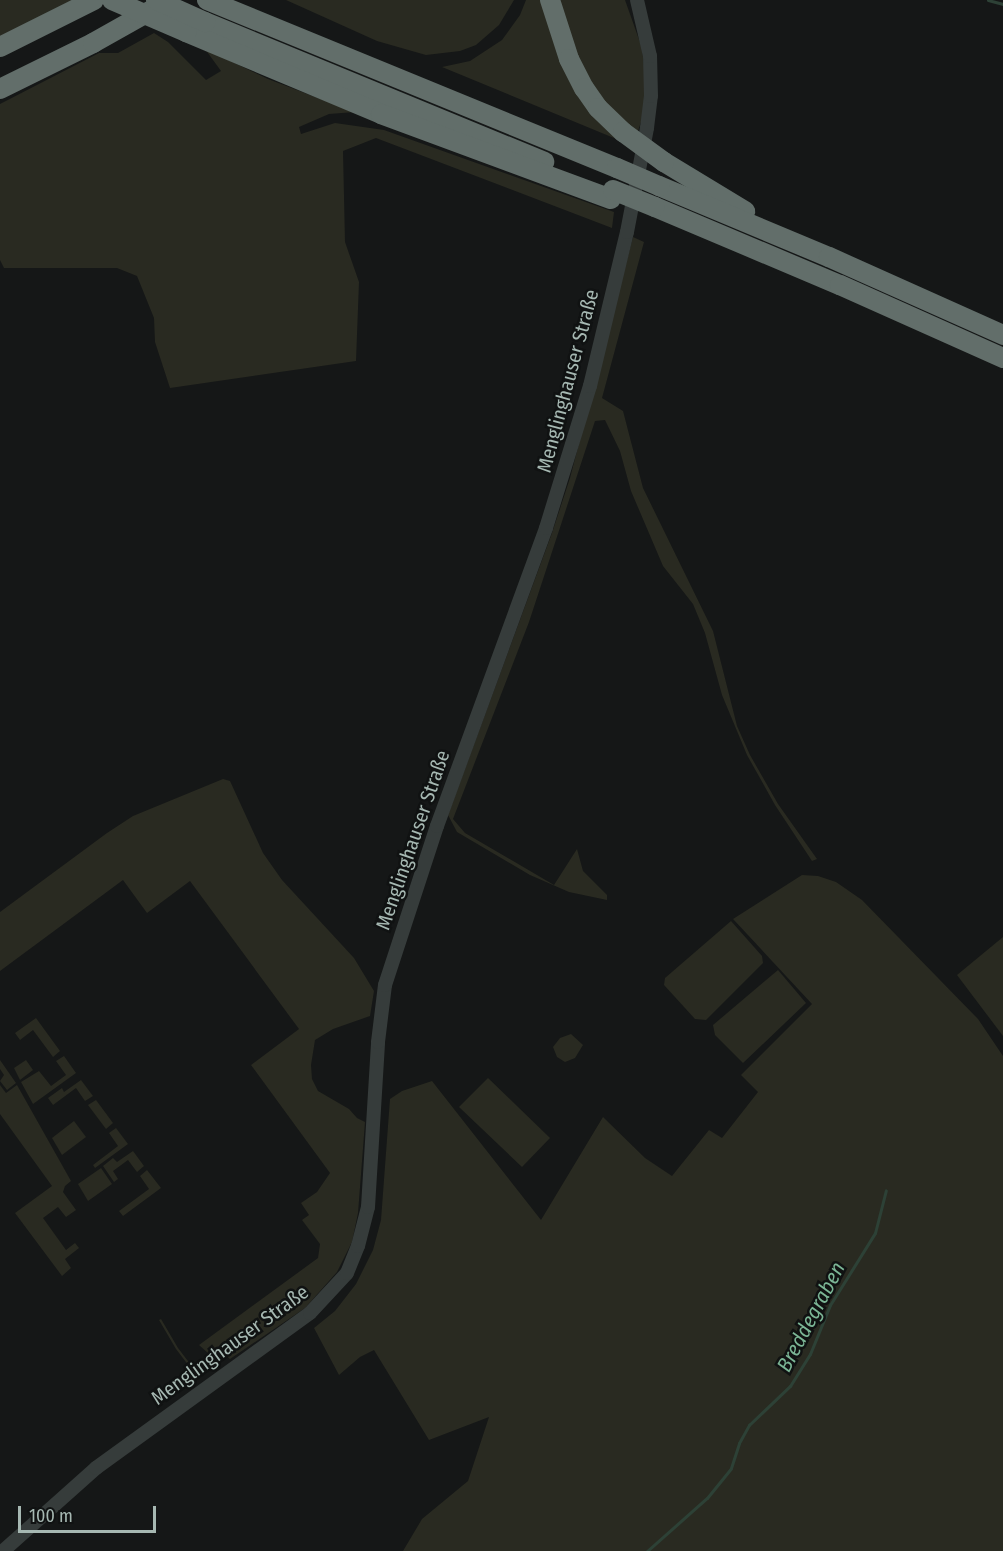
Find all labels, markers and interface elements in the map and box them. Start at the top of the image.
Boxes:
street label: Menglinghauser Straße [532,287,604,475]
street label: Menglinghauser Straße [371,747,455,933]
water label: Breddegraben [772,1258,850,1376]
street label: Menglinghauser Straße [147,1280,313,1410]
scale bar [21,1494,159,1532]
text: 100 m [29,1505,73,1527]

